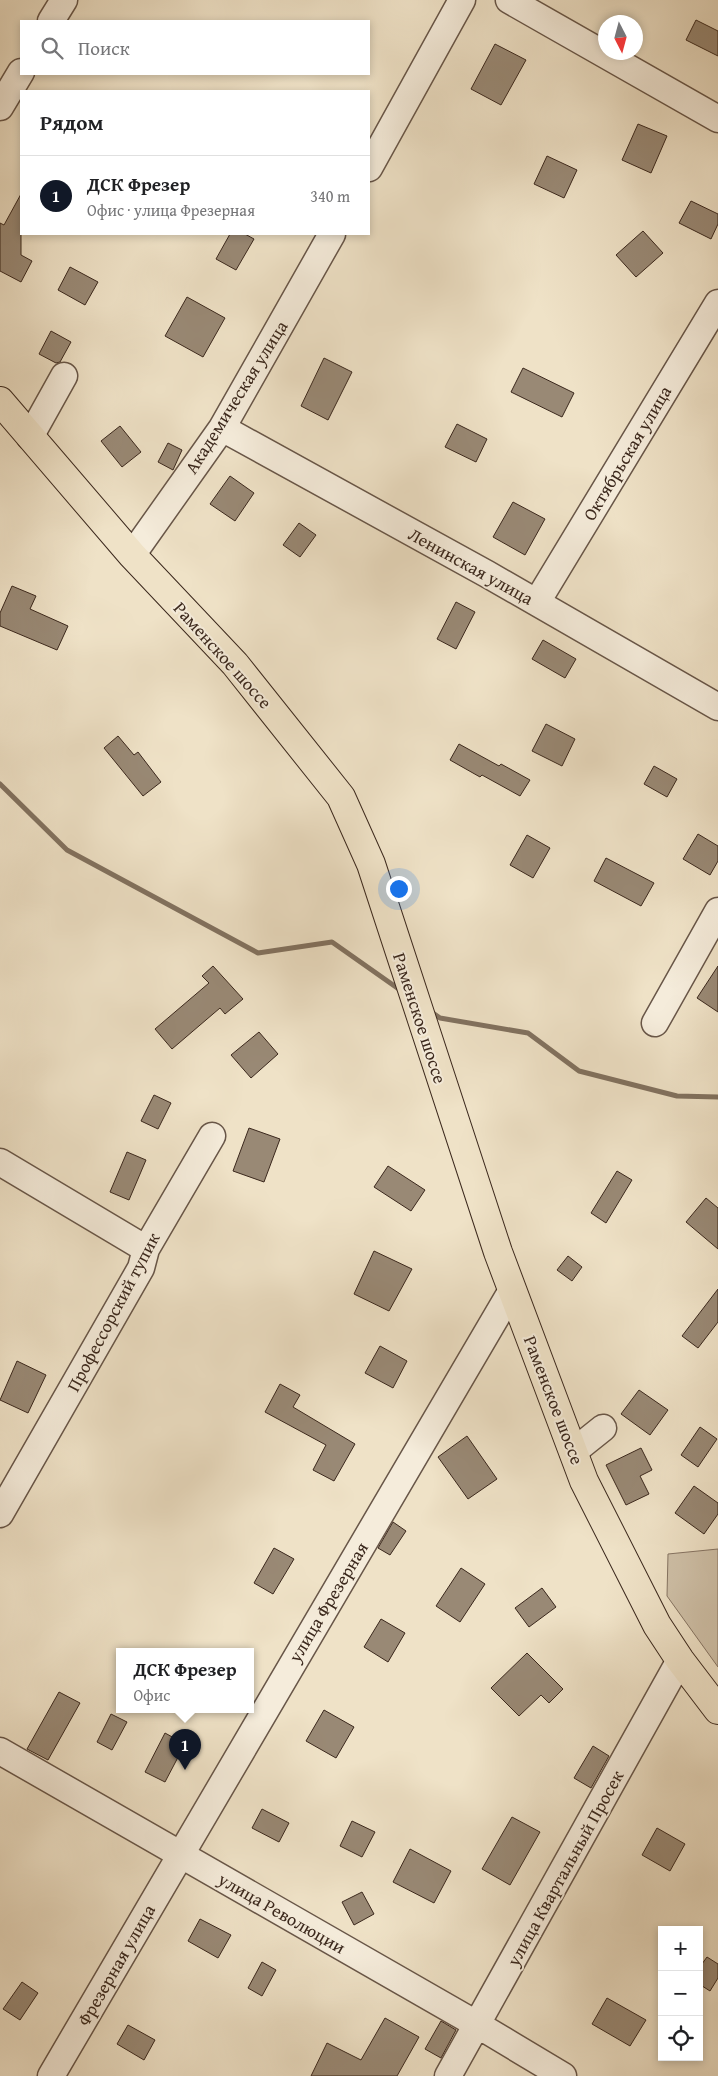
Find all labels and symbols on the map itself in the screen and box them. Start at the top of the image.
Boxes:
north arrow [598,15,643,60]
street label: Академическая улица [178,315,294,479]
street label: Октябрьская улица [576,380,678,526]
street label: Ленинская улица [404,520,539,612]
street label: Раменское шоссе [167,595,279,715]
your location [386,876,412,902]
street label: Раменское шоссе [386,949,454,1087]
street label: Профессорский тупик [60,1227,167,1396]
street label: Раменское шоссе [517,1332,591,1468]
street label: улица Фрезерная [281,1537,375,1668]
pin: 1 [169,1729,201,1770]
street label: улица Квартальный Просек [499,1765,631,1972]
street label: улица Революции [212,1865,351,1961]
street label: Фрезерная улица [70,1899,162,2031]

